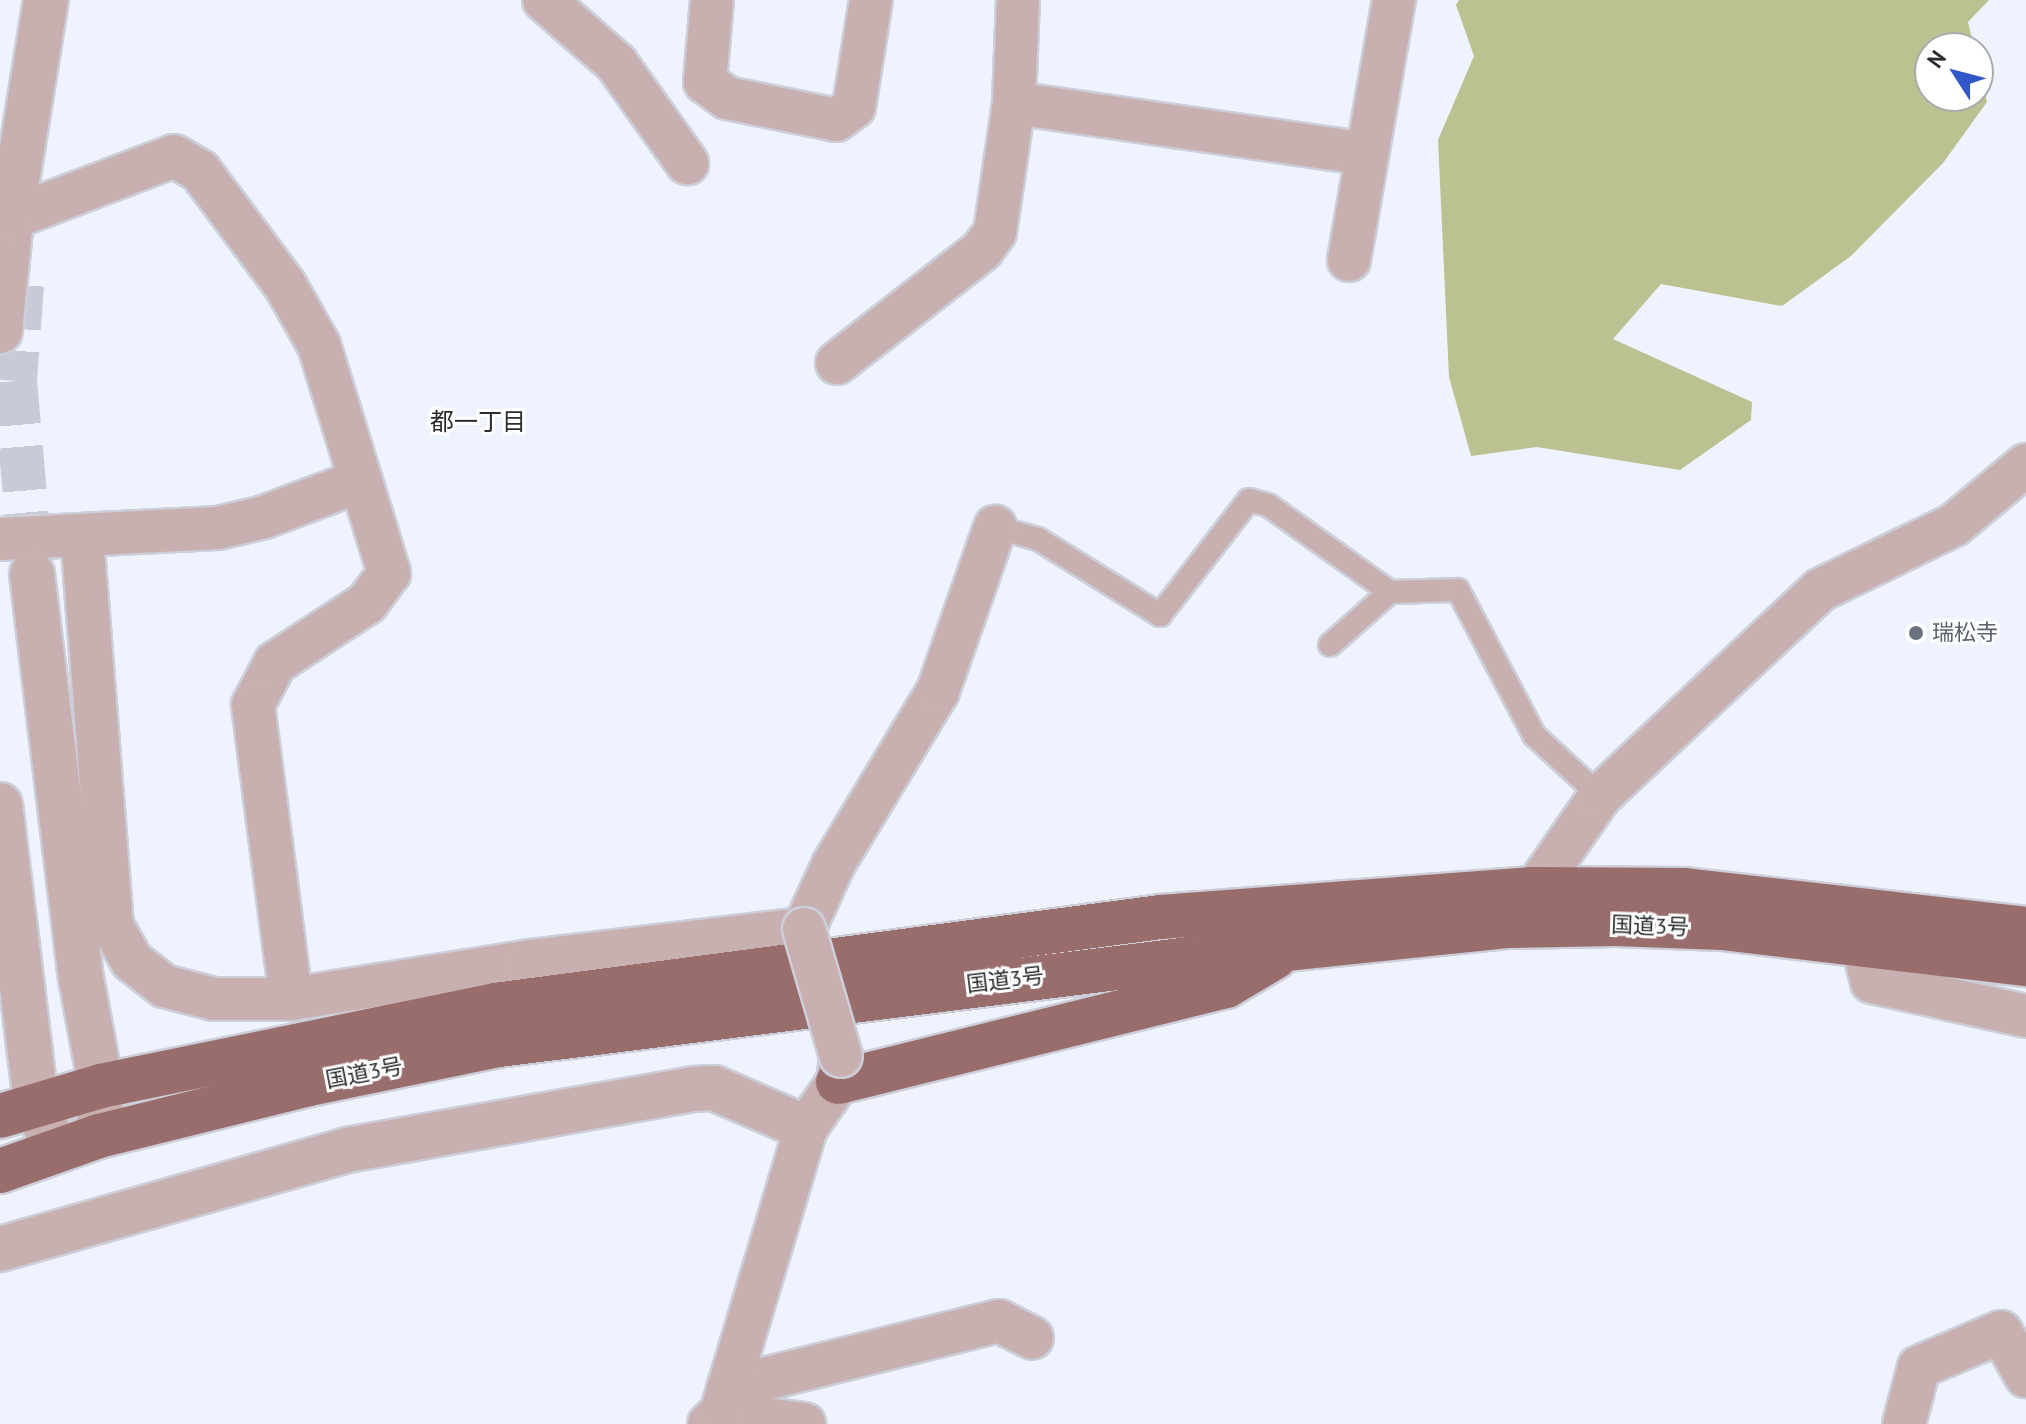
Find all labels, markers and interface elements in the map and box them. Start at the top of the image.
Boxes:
north arrow [1914,32,1994,112]
text: N [1921,45,1952,73]
district label: 都一丁目 [430,408,526,436]
place label: 瑞松寺 [1932,620,1998,646]
marker: 瑞松寺 [1907,624,1925,642]
street label: 国道3号 [1611,911,1689,941]
street label: 国道3号 [965,962,1045,998]
street label: 国道3号 [323,1053,405,1093]

